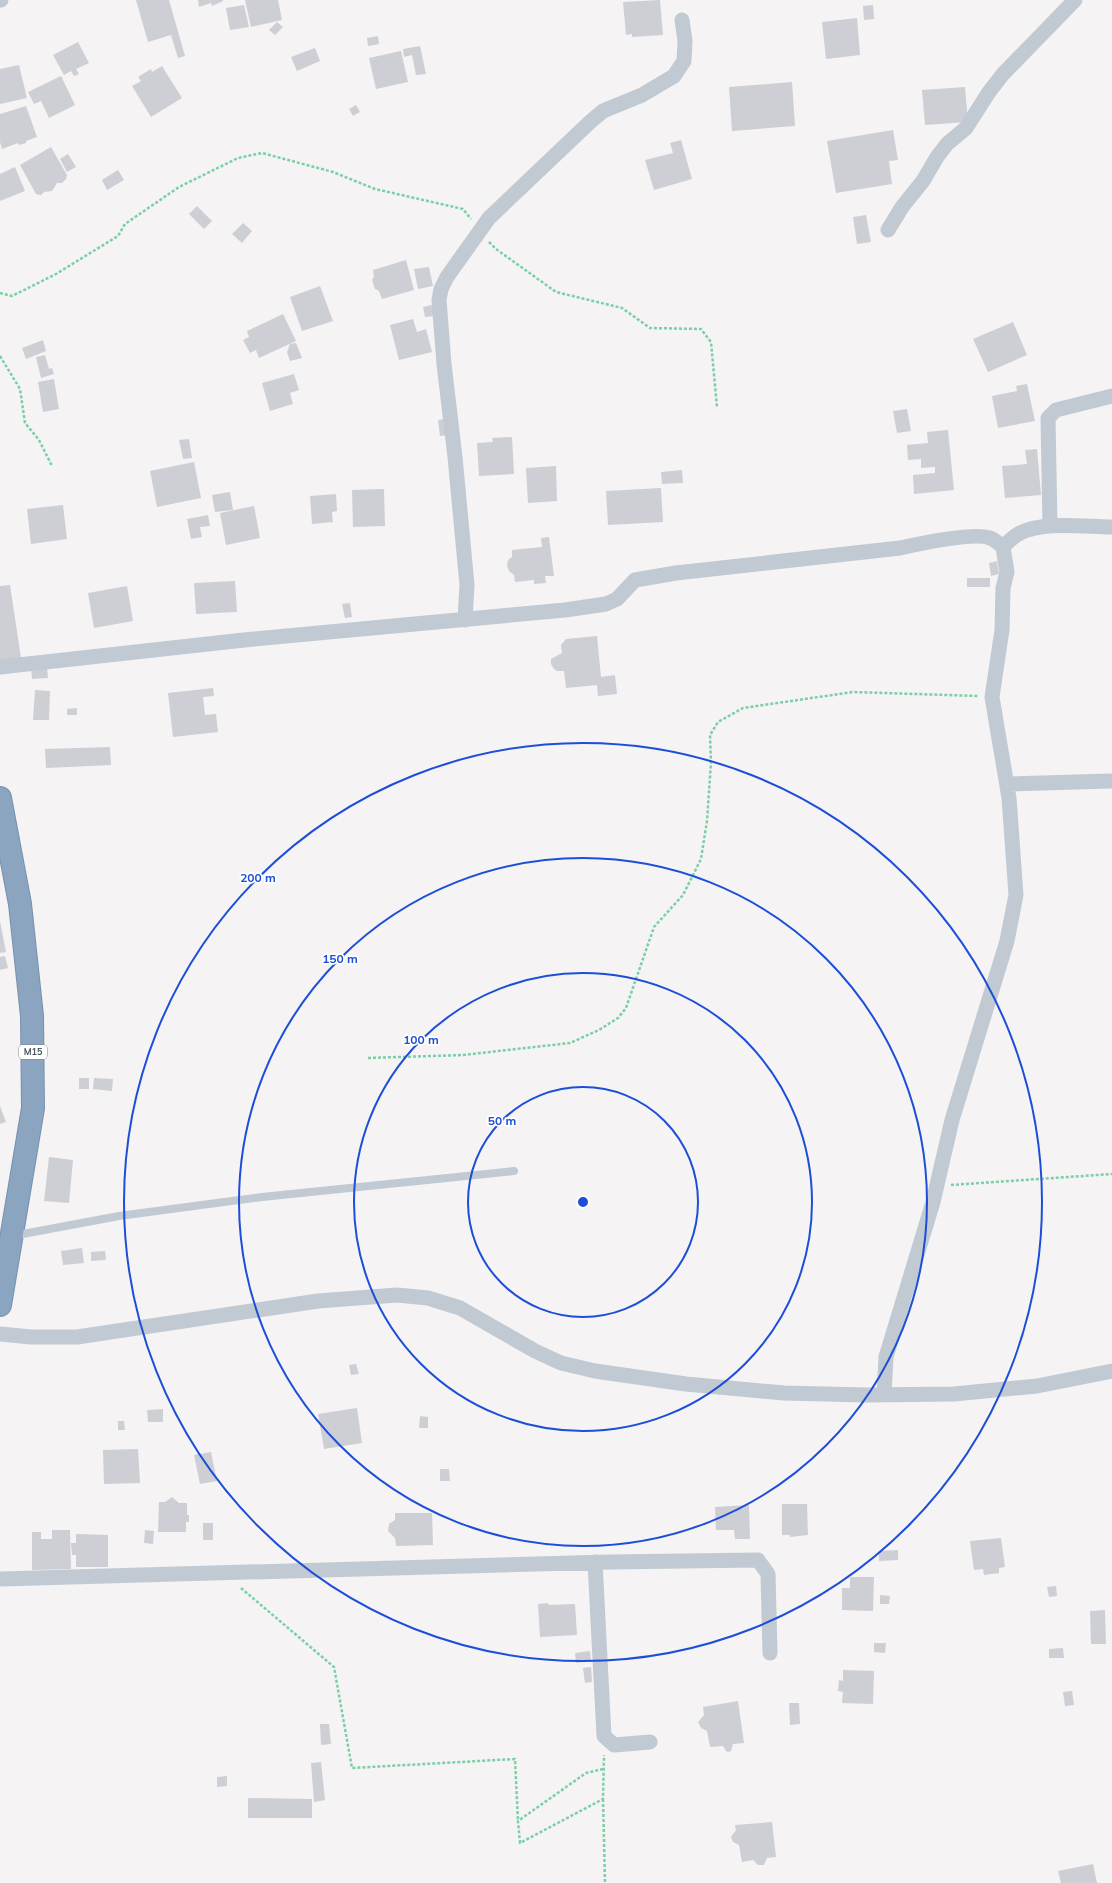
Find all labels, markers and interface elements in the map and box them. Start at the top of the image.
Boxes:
text: 200 m [240,870,276,885]
text: 150 m [322,951,358,966]
text: 100 m [403,1032,439,1047]
road number: M15 [19,1045,47,1059]
text: 50 m [488,1113,516,1128]
centre of rings [576,1195,590,1209]

